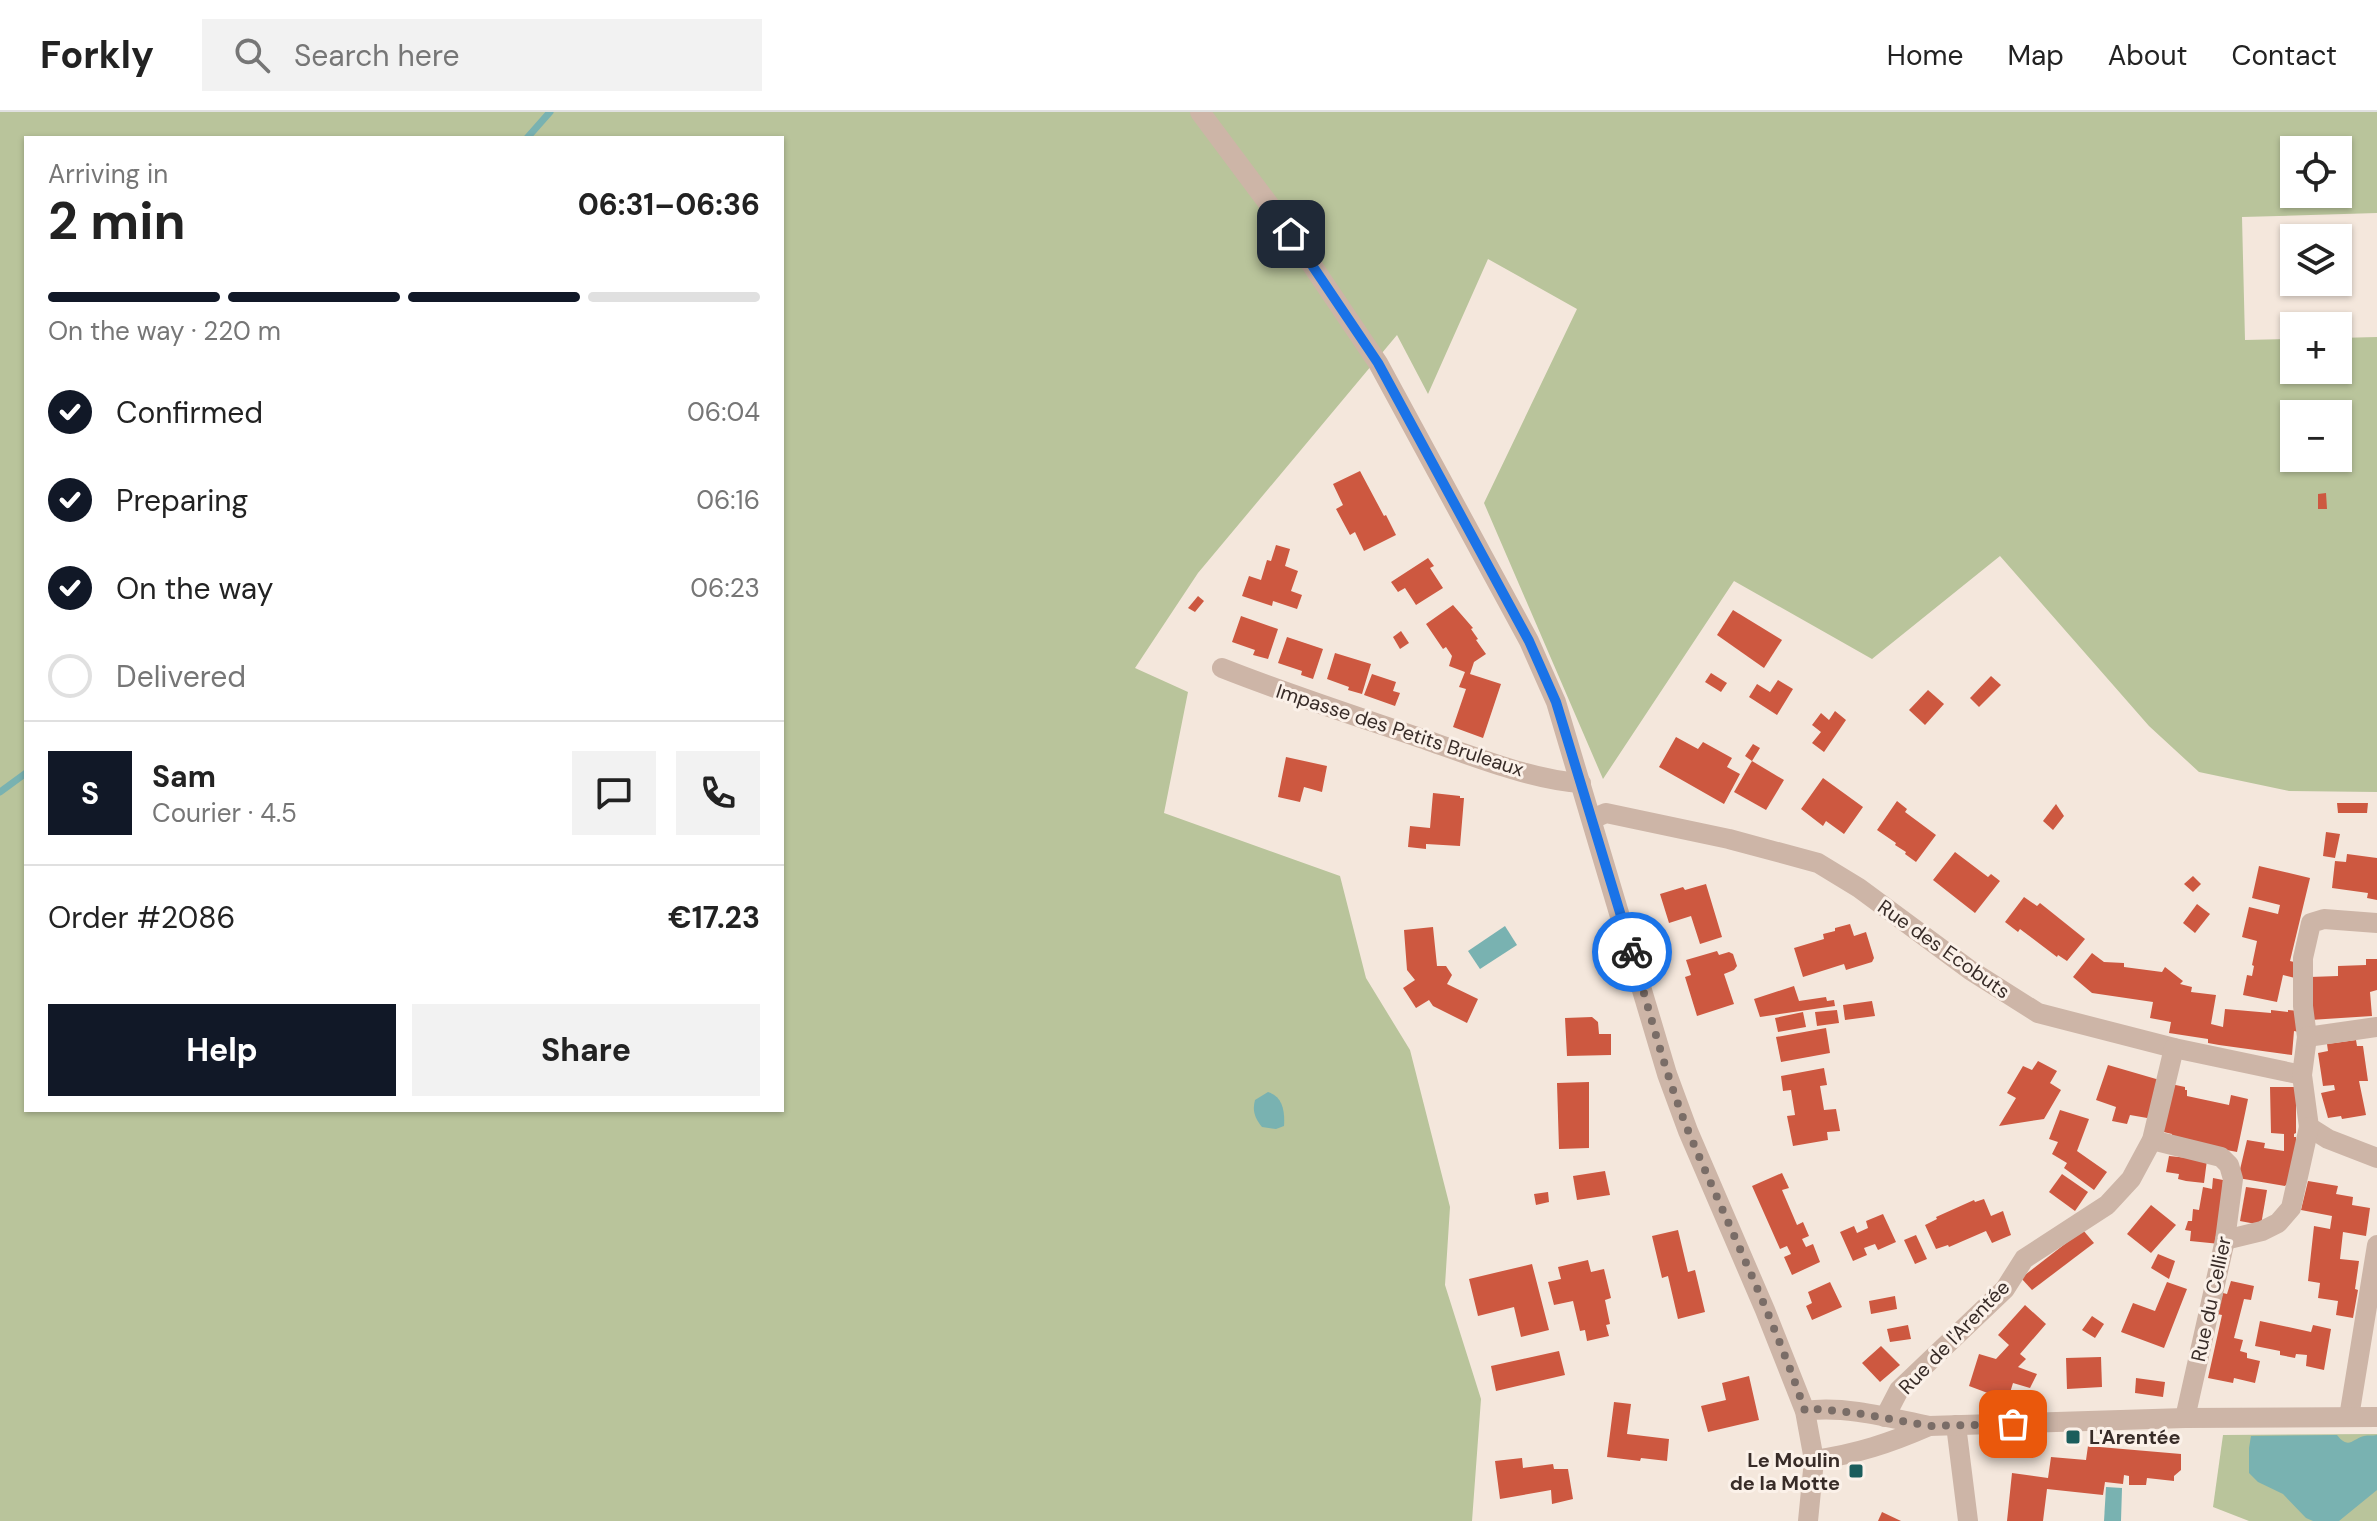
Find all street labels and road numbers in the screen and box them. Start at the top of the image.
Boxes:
street label: Impasse des Petits Bruleaux [1273,678,1527,782]
street label: Rue des Ecobuts [1873,894,2015,1004]
street label: Rue du Cellier [2185,1234,2237,1364]
street label: Rue de l'Arentée [1893,1274,2015,1400]

